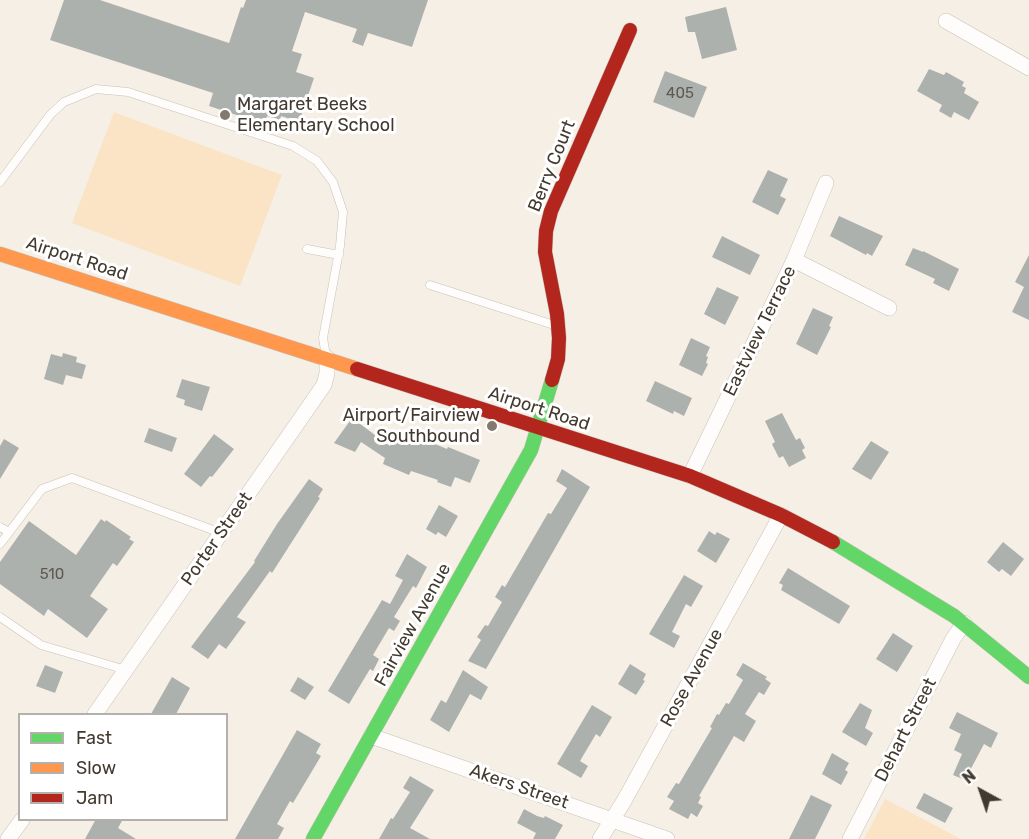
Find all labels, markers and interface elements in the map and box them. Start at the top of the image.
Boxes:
house number: 405 [666,85,694,103]
place label: Margaret Beeks Elementary School [237,94,395,136]
marker: Margaret Beeks Elementary School [218,108,232,122]
street label: Berry Court [524,117,580,215]
street label: Airport Road [24,232,130,286]
street label: Eastview Terrace [719,262,801,400]
street label: Airport Road [486,382,592,436]
place label: Airport/Fairview Southbound [343,405,480,448]
marker: Airport/Fairview Southbound [485,419,499,433]
street label: Porter Street [177,488,257,590]
street label: Fairview Avenue [370,560,456,690]
house number: 510 [40,566,64,584]
street label: Rose Avenue [656,625,728,731]
street label: Dehart Street [871,674,941,786]
legend [18,713,228,821]
text: Fast [76,727,112,749]
text: Slow [76,757,116,779]
street label: Akers Street [467,760,571,814]
north arrow [951,761,1011,821]
text: N [959,766,980,788]
text: Jam [76,787,113,809]

